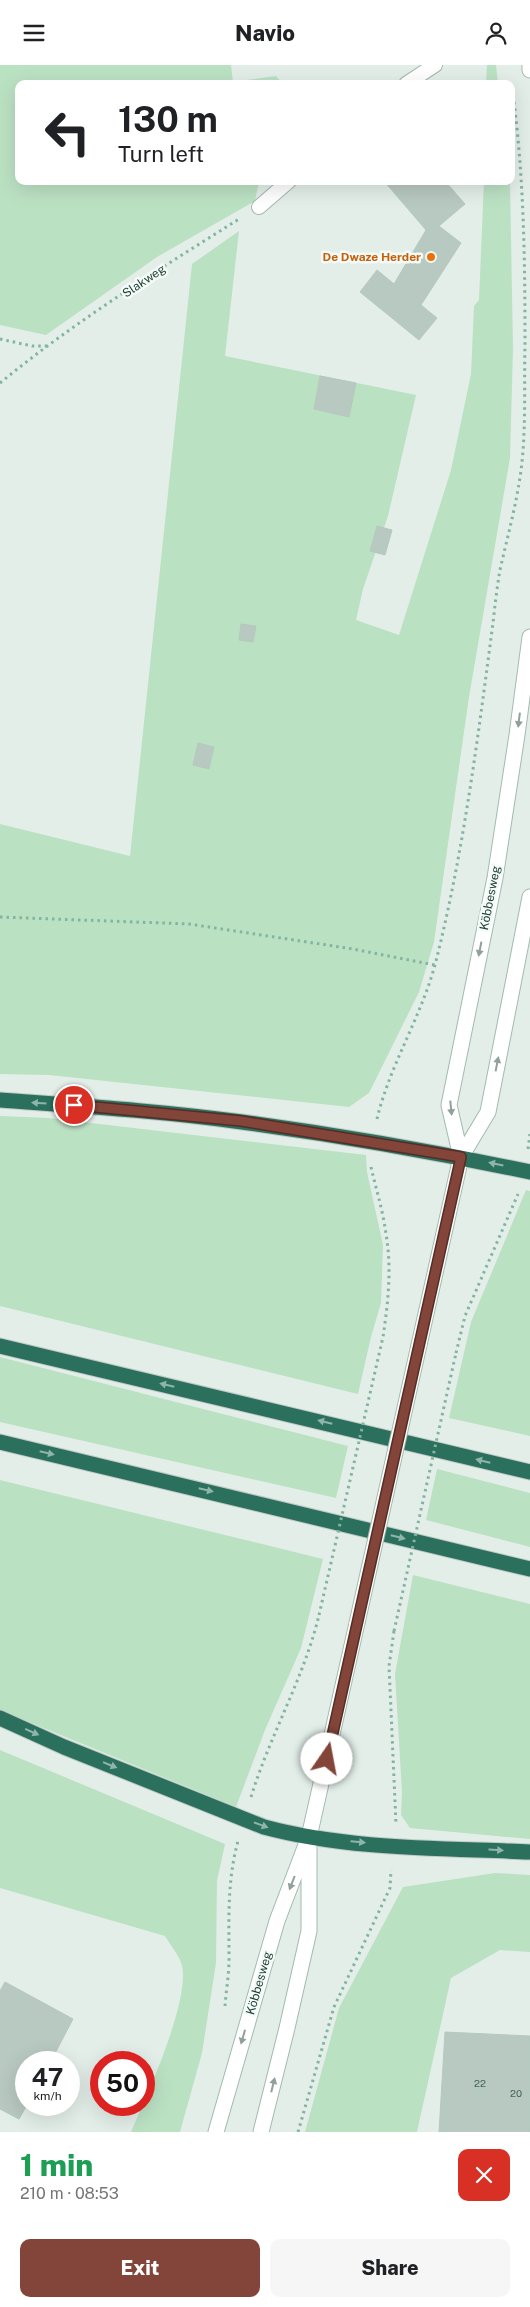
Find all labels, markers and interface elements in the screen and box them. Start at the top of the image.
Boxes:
icon: menu [20,19,48,47]
icon: person [482,19,510,47]
text: Navio [235,20,295,46]
text: 130 m [118,99,218,140]
icon: left [35,100,100,165]
text: Turn left [118,141,204,167]
place label: De Dwaze Herder [323,250,421,264]
marker: De Dwaze Herder [425,251,437,263]
street label: Slakweg [120,262,168,300]
one-way arrow [515,712,523,728]
street label: Köbbesweg [477,865,503,931]
one-way arrow [476,941,484,957]
one-way arrow [493,1057,501,1072]
pin [53,1084,95,1126]
icon: arrive [60,1091,88,1119]
one-way arrow [30,1098,46,1106]
one-way arrow [447,1101,455,1117]
one-way arrow [487,1160,503,1168]
one-way arrow [159,1381,174,1389]
one-way arrow [317,1418,332,1426]
one-way arrow [40,1449,55,1457]
one-way arrow [475,1457,490,1465]
one-way arrow [198,1486,213,1494]
one-way arrow [390,1533,405,1541]
one-way arrow [25,1729,39,1737]
position arrow [300,1732,352,1784]
one-way arrow [102,1762,117,1769]
one-way arrow [253,1822,268,1829]
one-way arrow [350,1838,366,1846]
one-way arrow [488,1847,504,1855]
one-way arrow [288,1875,295,1890]
street label: Köbbesweg [243,1950,275,2016]
one-way arrow [239,2030,247,2045]
speed limit sign: 50 [90,2051,155,2116]
text: 47 [31,2062,64,2092]
one-way arrow [269,2077,277,2092]
house number: 22 [474,2077,486,2089]
house number: 20 [510,2087,522,2099]
text: km/h [33,2089,62,2103]
text: 1 min [20,2147,93,2183]
button: close [458,2149,510,2201]
text: 210 m · 08:53 [20,2184,119,2203]
button: Exit [20,2239,260,2297]
button: Share [270,2239,510,2297]

